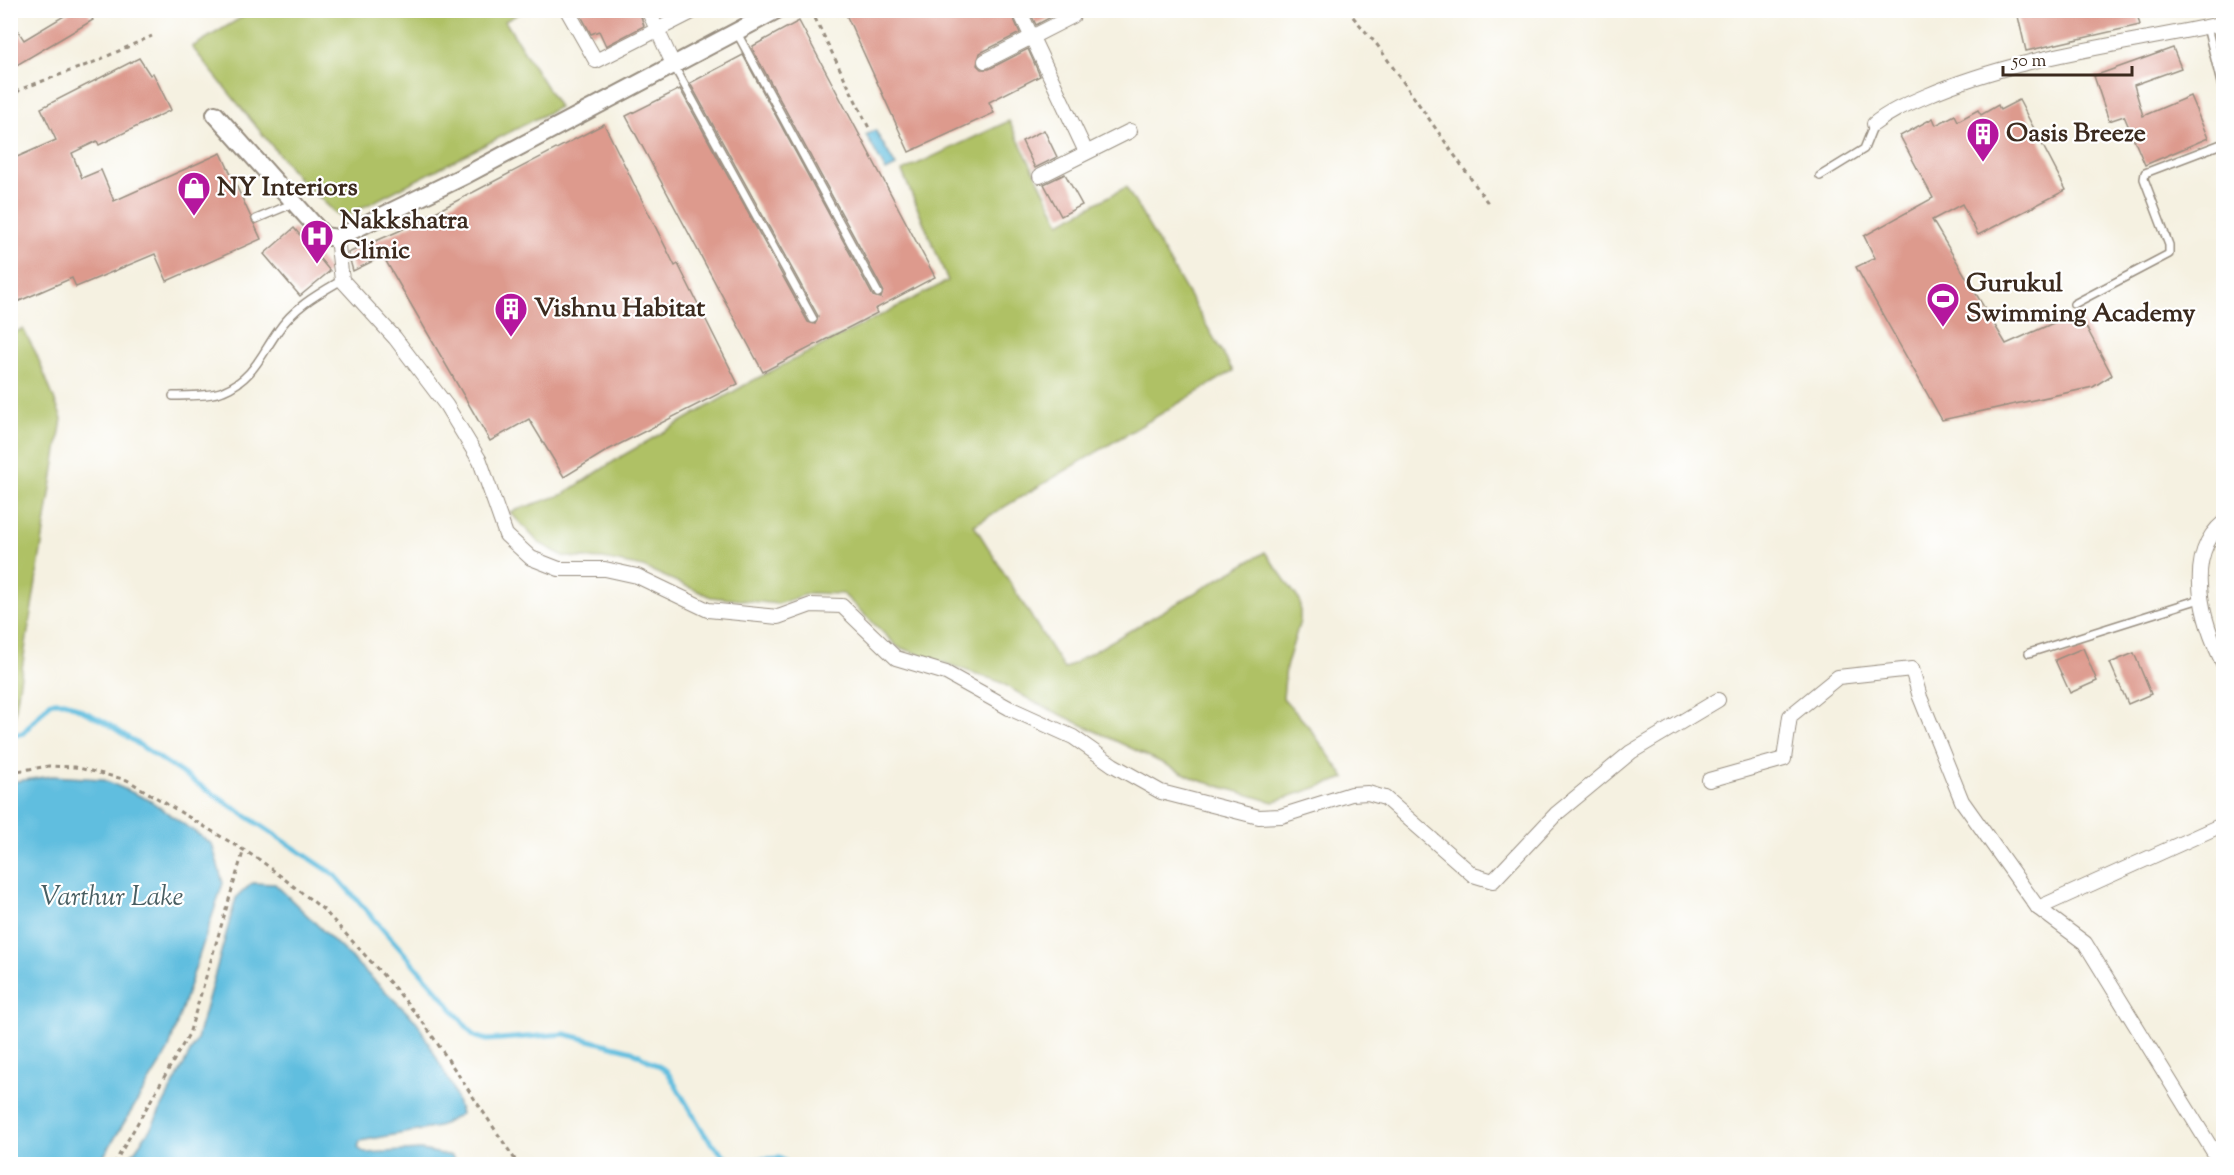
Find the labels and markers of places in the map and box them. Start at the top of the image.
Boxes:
building icon: Oasis Breeze [1965,116,2001,163]
place label: Oasis Breeze [2006,116,2146,153]
shop icon: NY Interiors [176,170,212,217]
place label: NY Interiors [217,170,358,207]
place label: Nakkshatra Clinic [340,203,469,270]
hospital icon: Nakkshatra Clinic [299,218,335,265]
place label: Gurukul Swimming Academy [1966,266,2196,333]
sports icon: Gurukul Swimming Academy [1925,281,1961,328]
building icon: Vishnu Habitat [493,291,529,338]
place label: Vishnu Habitat [534,291,705,328]

